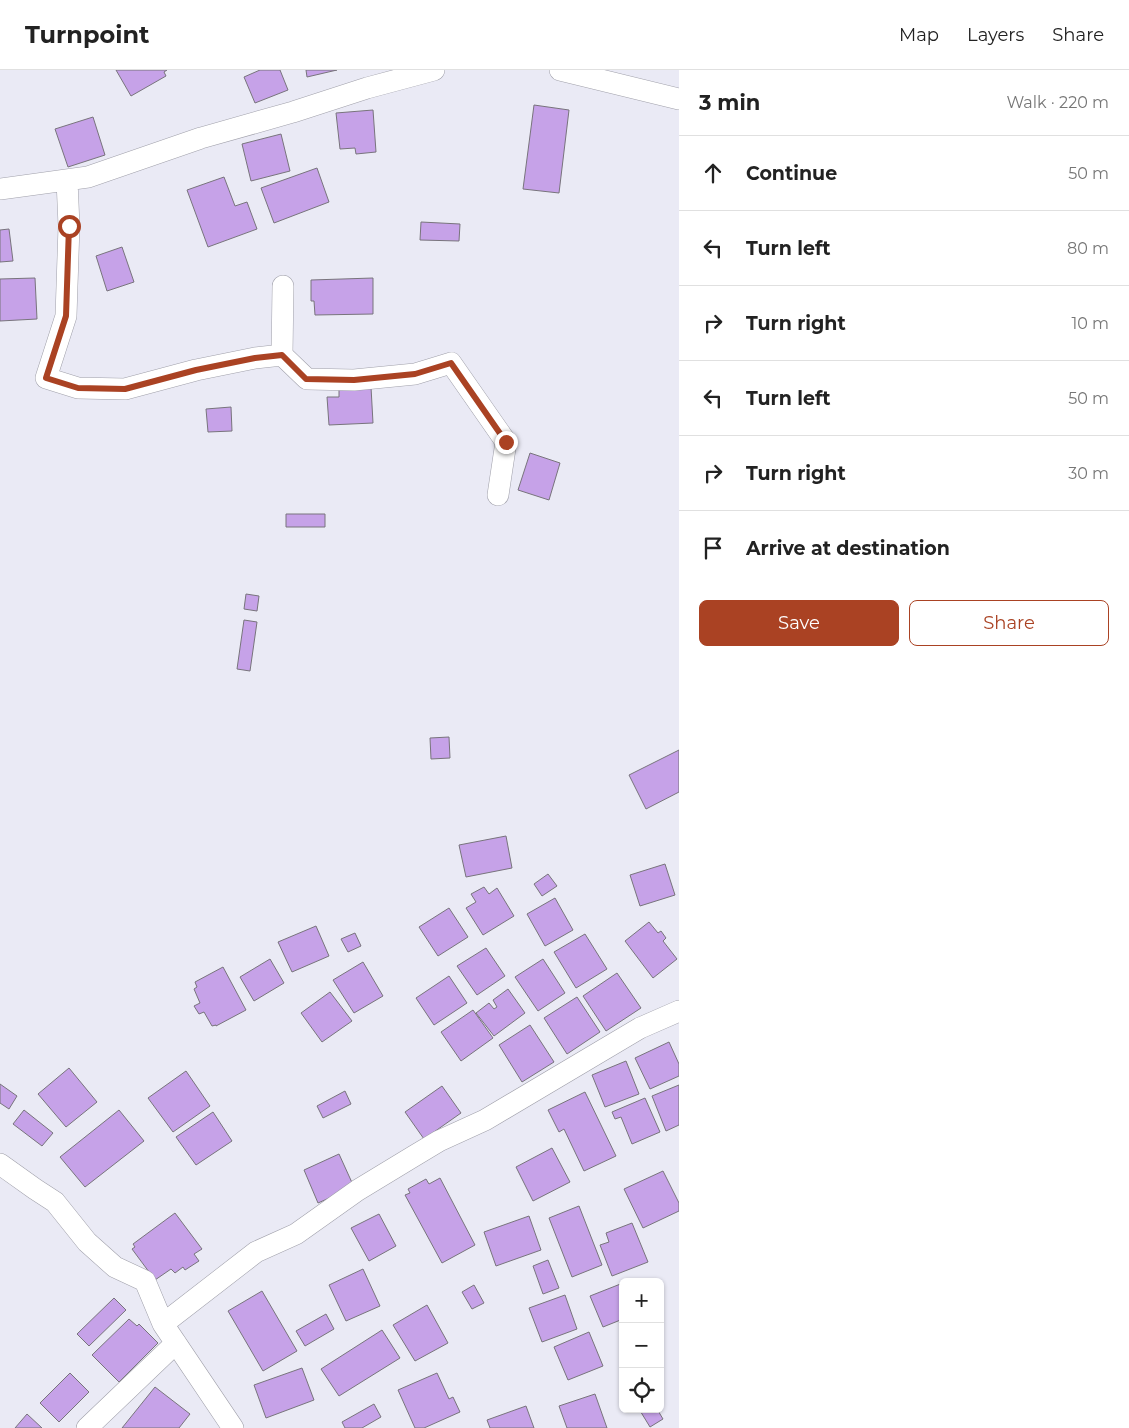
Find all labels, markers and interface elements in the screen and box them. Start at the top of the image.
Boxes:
text: Turnpoint [25,20,149,49]
text: Map [899,24,939,46]
text: Layers [967,24,1024,46]
text: Share [1052,24,1104,46]
text: 3 min [699,90,760,115]
text: Walk · 220 m [1006,93,1109,112]
icon: ahead [699,159,727,187]
text: Continue [746,162,837,185]
text: 50 m [1068,164,1109,183]
route start [58,215,81,238]
icon: left [699,234,727,262]
text: Turn left [746,237,831,260]
text: 80 m [1067,239,1109,258]
icon: right [699,309,727,337]
text: Turn right [746,312,846,335]
text: 10 m [1071,314,1109,333]
icon: left [699,384,727,412]
text: Turn left [746,387,831,410]
text: 50 m [1068,389,1109,408]
route end [495,431,518,454]
icon: right [699,459,727,487]
text: Turn right [746,462,846,485]
text: 30 m [1068,464,1109,483]
icon: arrive [699,534,727,562]
text: Arrive at destination [746,537,950,560]
button: Save [699,600,899,646]
button: Share [909,600,1109,646]
map controls [619,1278,664,1413]
button: + [619,1278,664,1323]
button: − [619,1323,664,1368]
button: locate [619,1368,664,1413]

